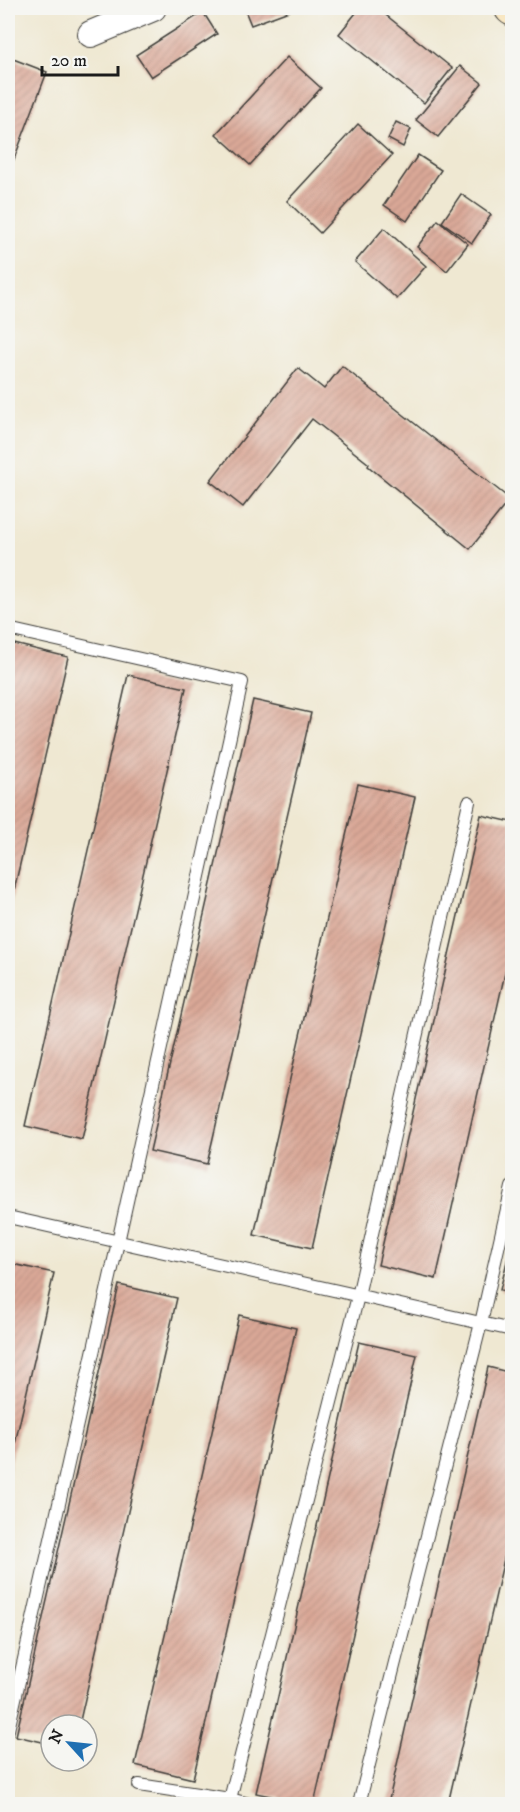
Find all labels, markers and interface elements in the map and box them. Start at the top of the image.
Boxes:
scale bar [42,39,118,77]
text: 20 m [51,50,87,72]
north arrow [39,1713,99,1773]
text: N [45,1726,68,1747]

